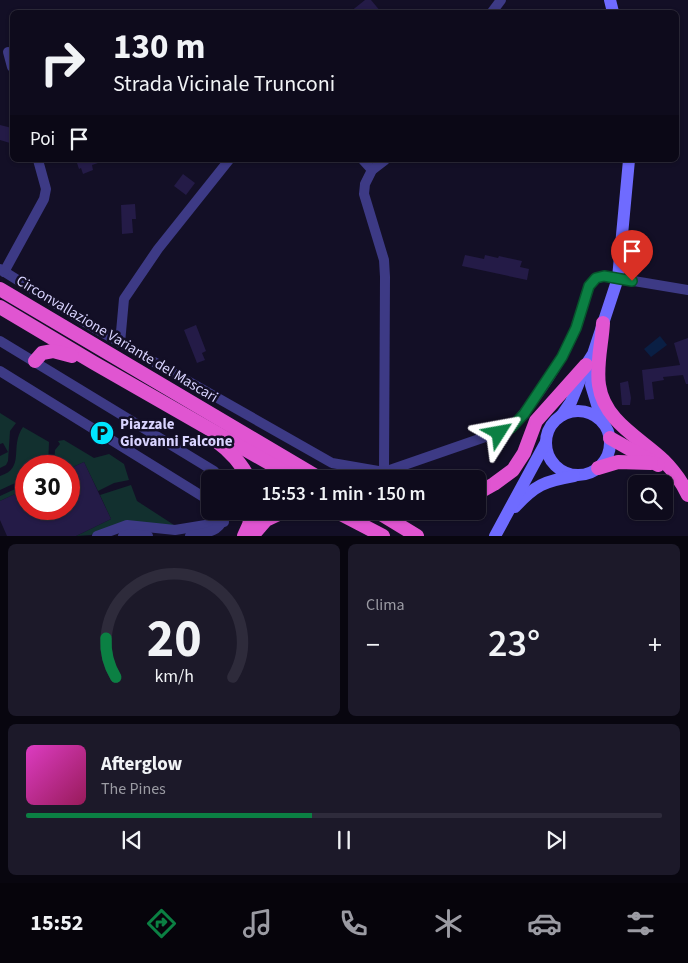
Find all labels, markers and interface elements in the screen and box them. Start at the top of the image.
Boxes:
text: 130 m [113,22,205,72]
icon: right [30,30,95,95]
text: Strada Vicinale Trunconi [113,68,335,100]
icon: arrive [65,125,93,153]
text: Poi [30,126,55,153]
pin [611,230,653,281]
icon: arrive [618,237,646,265]
street label: Circonvallazione Variante del Mascari [12,270,222,408]
position arrow [472,406,524,458]
place label: Piazzale Giovanni Falcone [120,414,233,452]
parking icon: Piazzale Giovanni Falcone [89,420,115,446]
speed limit sign: 30 [15,455,80,520]
map controls [628,475,673,520]
button: search [628,475,673,520]
text: 15:53 · 1 min · 150 m [261,481,426,508]
text: Clima [366,594,404,616]
text: 20 [147,603,201,677]
text: 23° [488,617,540,671]
text: − [366,625,380,665]
text: + [648,625,662,665]
text: km/h [154,664,194,689]
text: Afterglow [101,751,182,778]
text: The Pines [101,778,166,800]
icon: previous [118,826,146,854]
icon: pause [330,826,358,854]
icon: next [542,826,570,854]
icon: directions [144,906,179,941]
icon: music [240,906,275,941]
icon: phone [336,906,371,941]
icon: climate [431,906,466,941]
icon: car [527,906,562,941]
icon: filters [623,906,658,941]
text: 15:52 [30,907,83,939]

